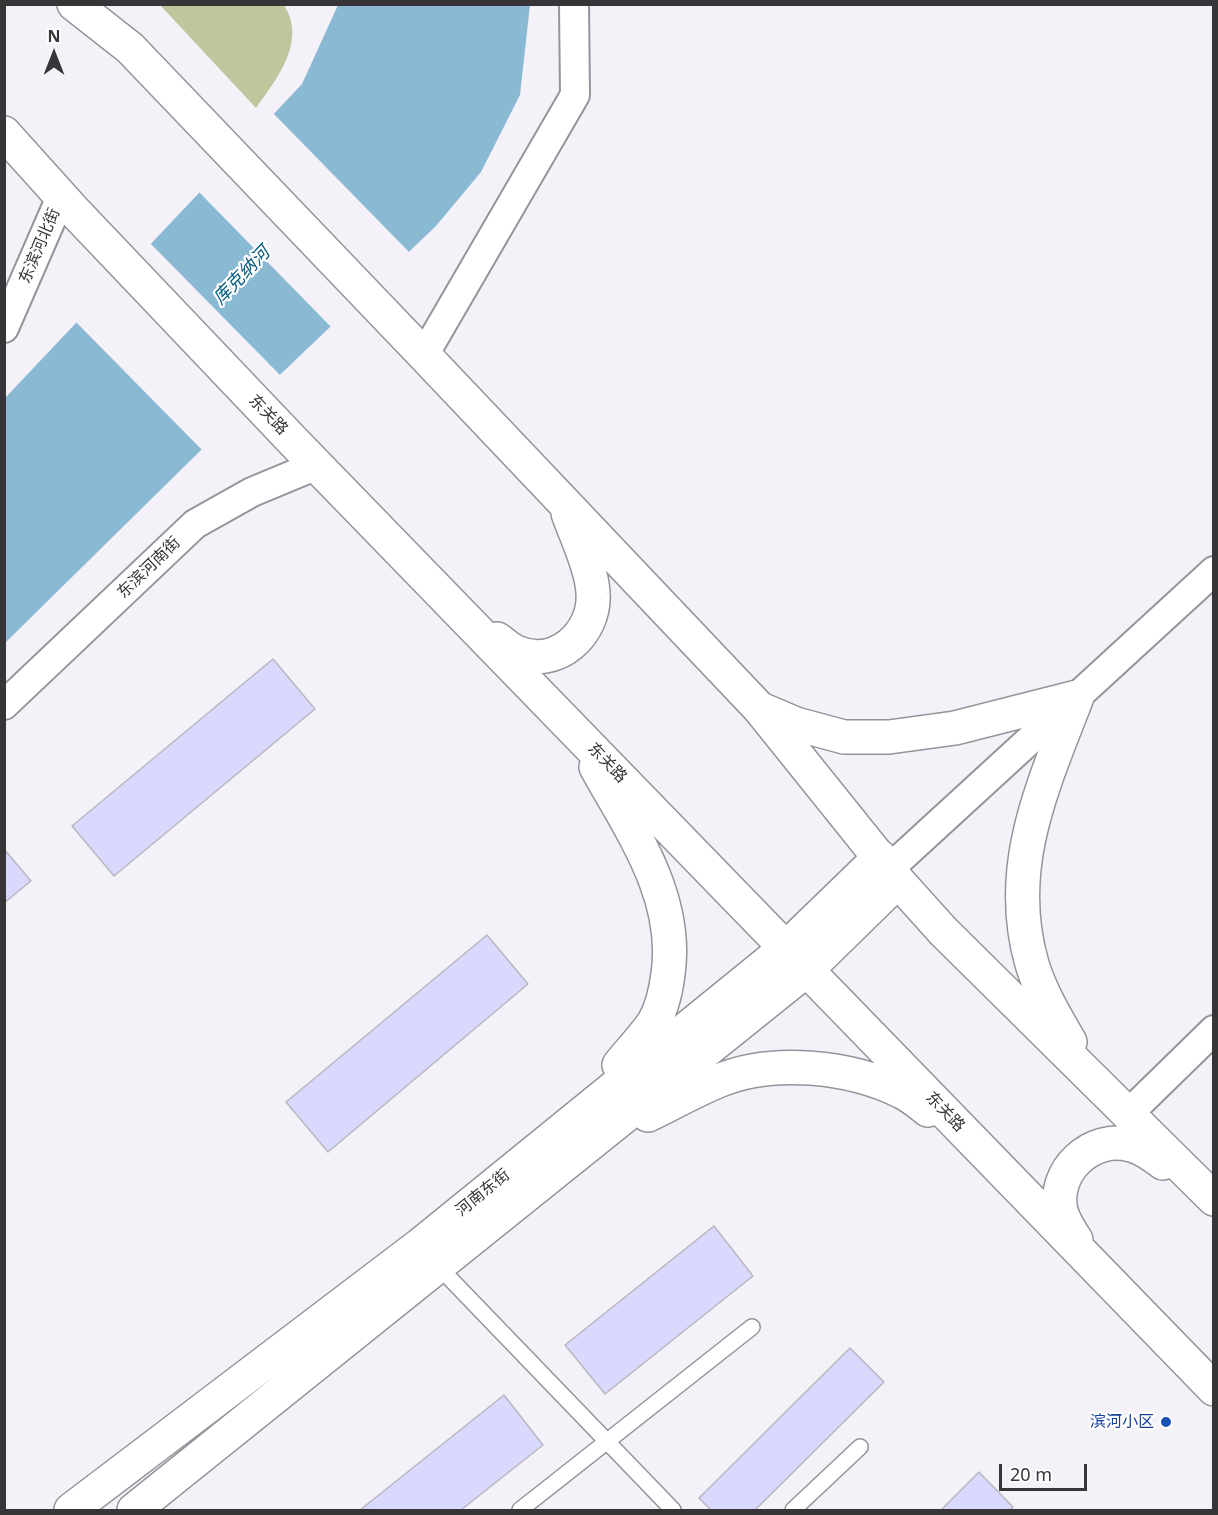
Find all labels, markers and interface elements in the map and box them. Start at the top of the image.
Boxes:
north arrow [24,24,84,84]
text: N [47,25,61,47]
street label: 东滨河北街 [16,205,64,287]
water label: 库克纳河 [209,243,275,309]
street label: 东关路 [244,391,292,439]
street label: 东滨河南街 [114,533,184,603]
street label: 东关路 [583,739,631,787]
street label: 东关路 [921,1088,969,1136]
street label: 河南东街 [452,1165,514,1221]
place label: 滨河小区 [1090,1412,1154,1432]
marker: 滨河小区 [1159,1415,1173,1429]
scale bar [1002,1452,1090,1490]
text: 20 m [1010,1462,1052,1486]

